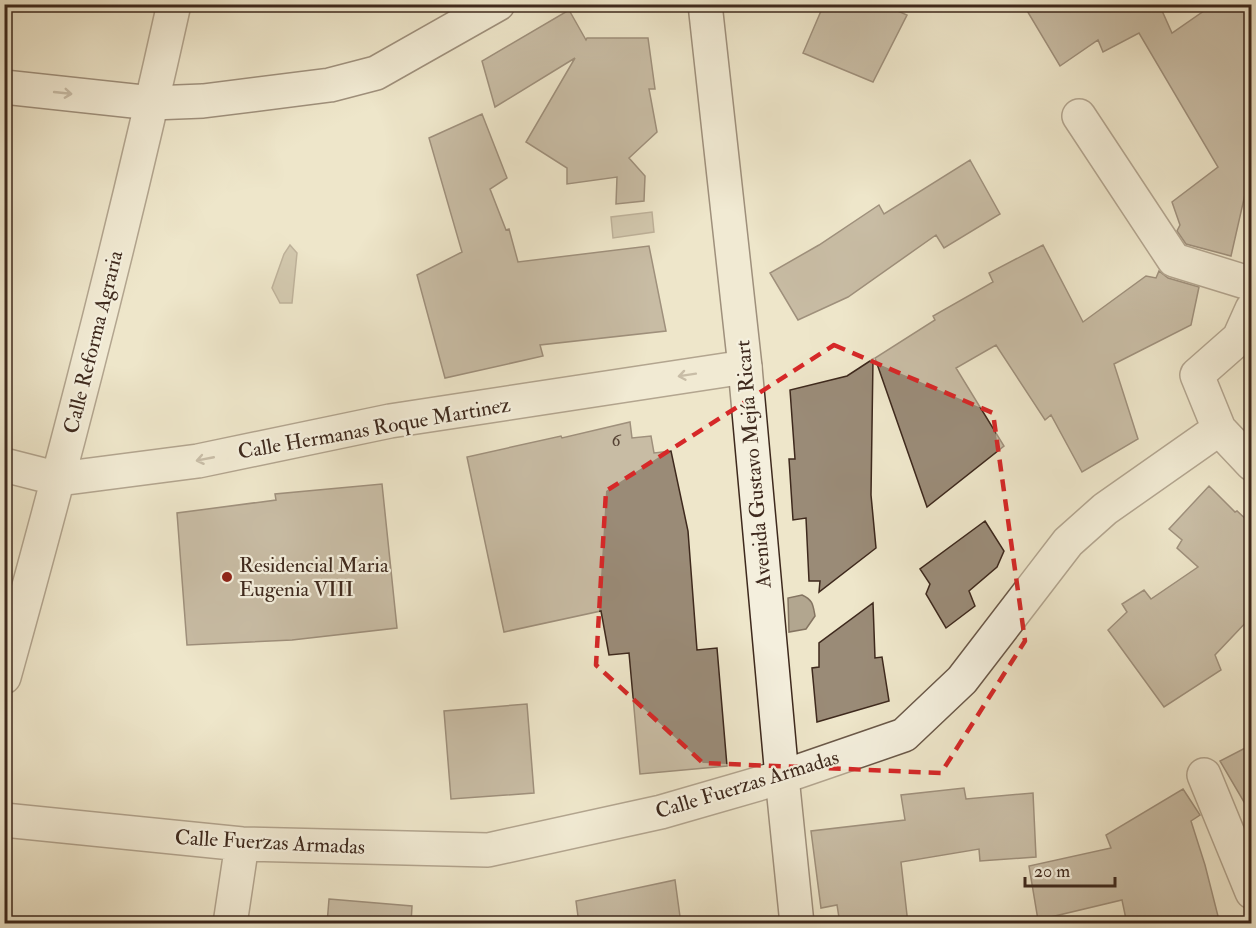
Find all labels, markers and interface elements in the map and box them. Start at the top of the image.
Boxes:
one-way arrow [52,88,72,99]
street label: Calle Reforma Agraria [58,247,129,436]
street label: Avenida Gustavo Mejía Ricart [729,339,778,590]
one-way arrow [678,370,697,381]
street label: Calle Hermanas Roque Martinez [236,391,512,466]
house number: 6 [611,429,621,452]
one-way arrow [196,454,216,465]
place label: Residencial Maria Eugenia VIII [239,552,389,603]
marker: Residencial Maria Eugenia VIII [220,570,234,584]
street label: Calle Fuerzas Armadas [652,744,842,825]
street label: Calle Fuerzas Armadas [174,824,366,861]
scale bar [1025,850,1115,888]
text: 20 m [1034,860,1070,883]

